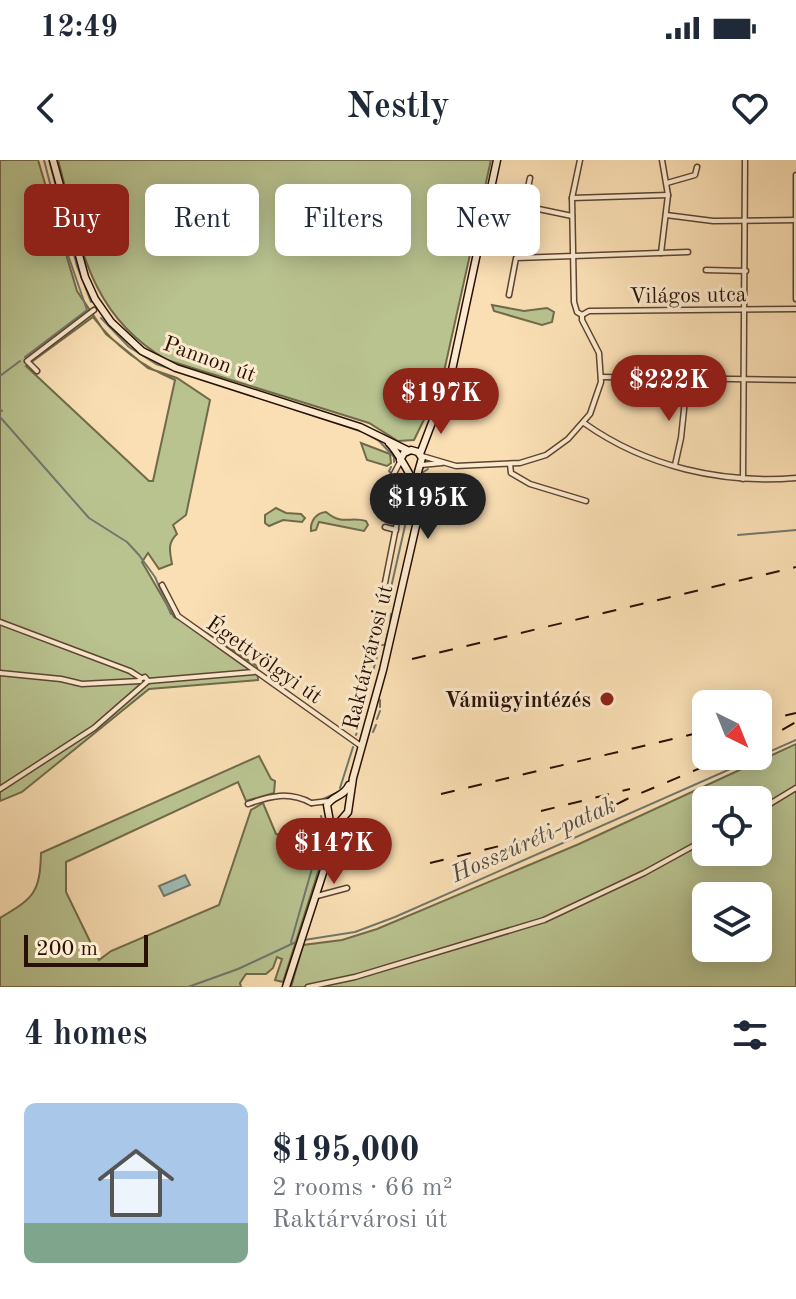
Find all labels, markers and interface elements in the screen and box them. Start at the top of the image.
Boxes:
text: 12:49 [40,13,118,43]
icon: back [24,86,68,130]
icon: heart [728,86,772,130]
text: Nestly [346,90,450,126]
chip: Buy [24,184,129,256]
chip: Rent [145,184,259,256]
chip: Filters [275,184,411,256]
chip: New [427,184,540,256]
street label: Világos utca [629,284,747,308]
street label: Pannon út [160,333,259,387]
pin: $222K [613,355,725,423]
pin: $197K [385,368,497,436]
text: $222K [629,368,709,394]
text: $197K [401,381,481,407]
pin: $195K [372,473,484,541]
text: $195K [388,486,468,512]
street label: Raktárvárosi út [340,583,398,732]
street label: Égettvölgyi út [202,610,328,709]
place label: Vámügyintézés [444,690,591,712]
marker: Vámügyintézés [598,690,616,708]
north arrow [692,690,772,770]
map controls [692,690,772,962]
button: locate [692,786,772,866]
water label: Hosszúréti-patak [447,794,620,888]
pin: $147K [278,818,390,886]
text: $147K [294,831,374,857]
button: layers [692,882,772,962]
scale bar [24,931,148,967]
text: 200 m [36,938,98,960]
icon: filters [728,1013,772,1057]
text: 4 homes [24,1018,147,1052]
text: $195,000 [272,1134,420,1168]
icon: home [88,1135,184,1231]
text: 2 rooms · 66 m² [272,1175,453,1201]
text: Raktárvárosi út [272,1207,448,1233]

